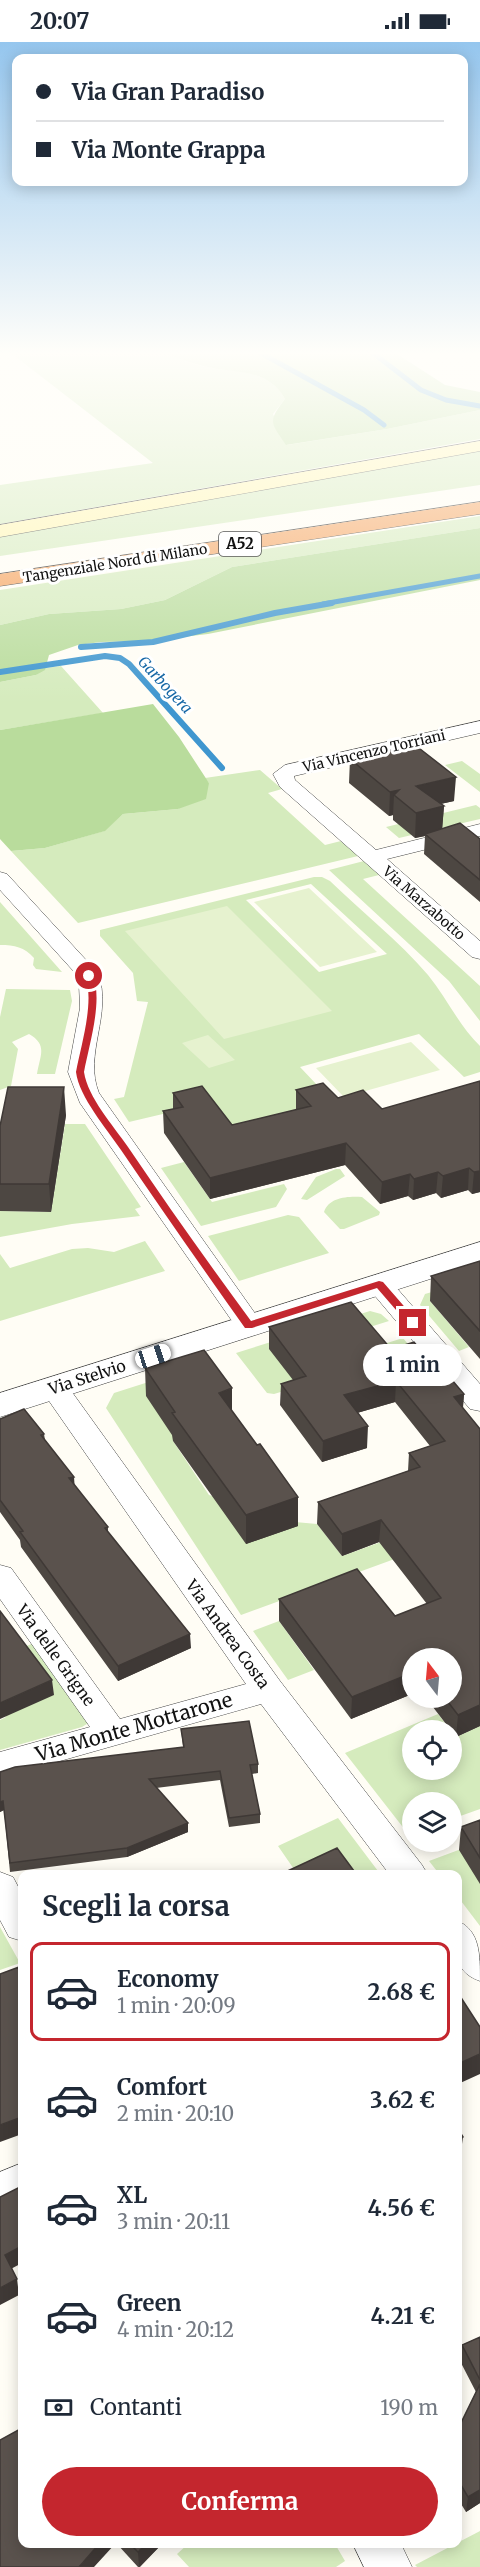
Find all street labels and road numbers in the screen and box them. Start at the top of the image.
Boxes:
road number: A52 [219,532,261,556]
street label: Tangenziale Nord di Milano [22,540,208,586]
street label: Via Vincenzo Torriani [300,726,448,776]
street label: Via Marzabotto [378,862,469,944]
street label: Via Stelvio [45,1355,128,1399]
street label: Via Andrea Costa [181,1575,274,1693]
street label: Via delle Grigne [12,1599,100,1710]
street label: Via Monte Mottarone [32,1686,235,1767]

